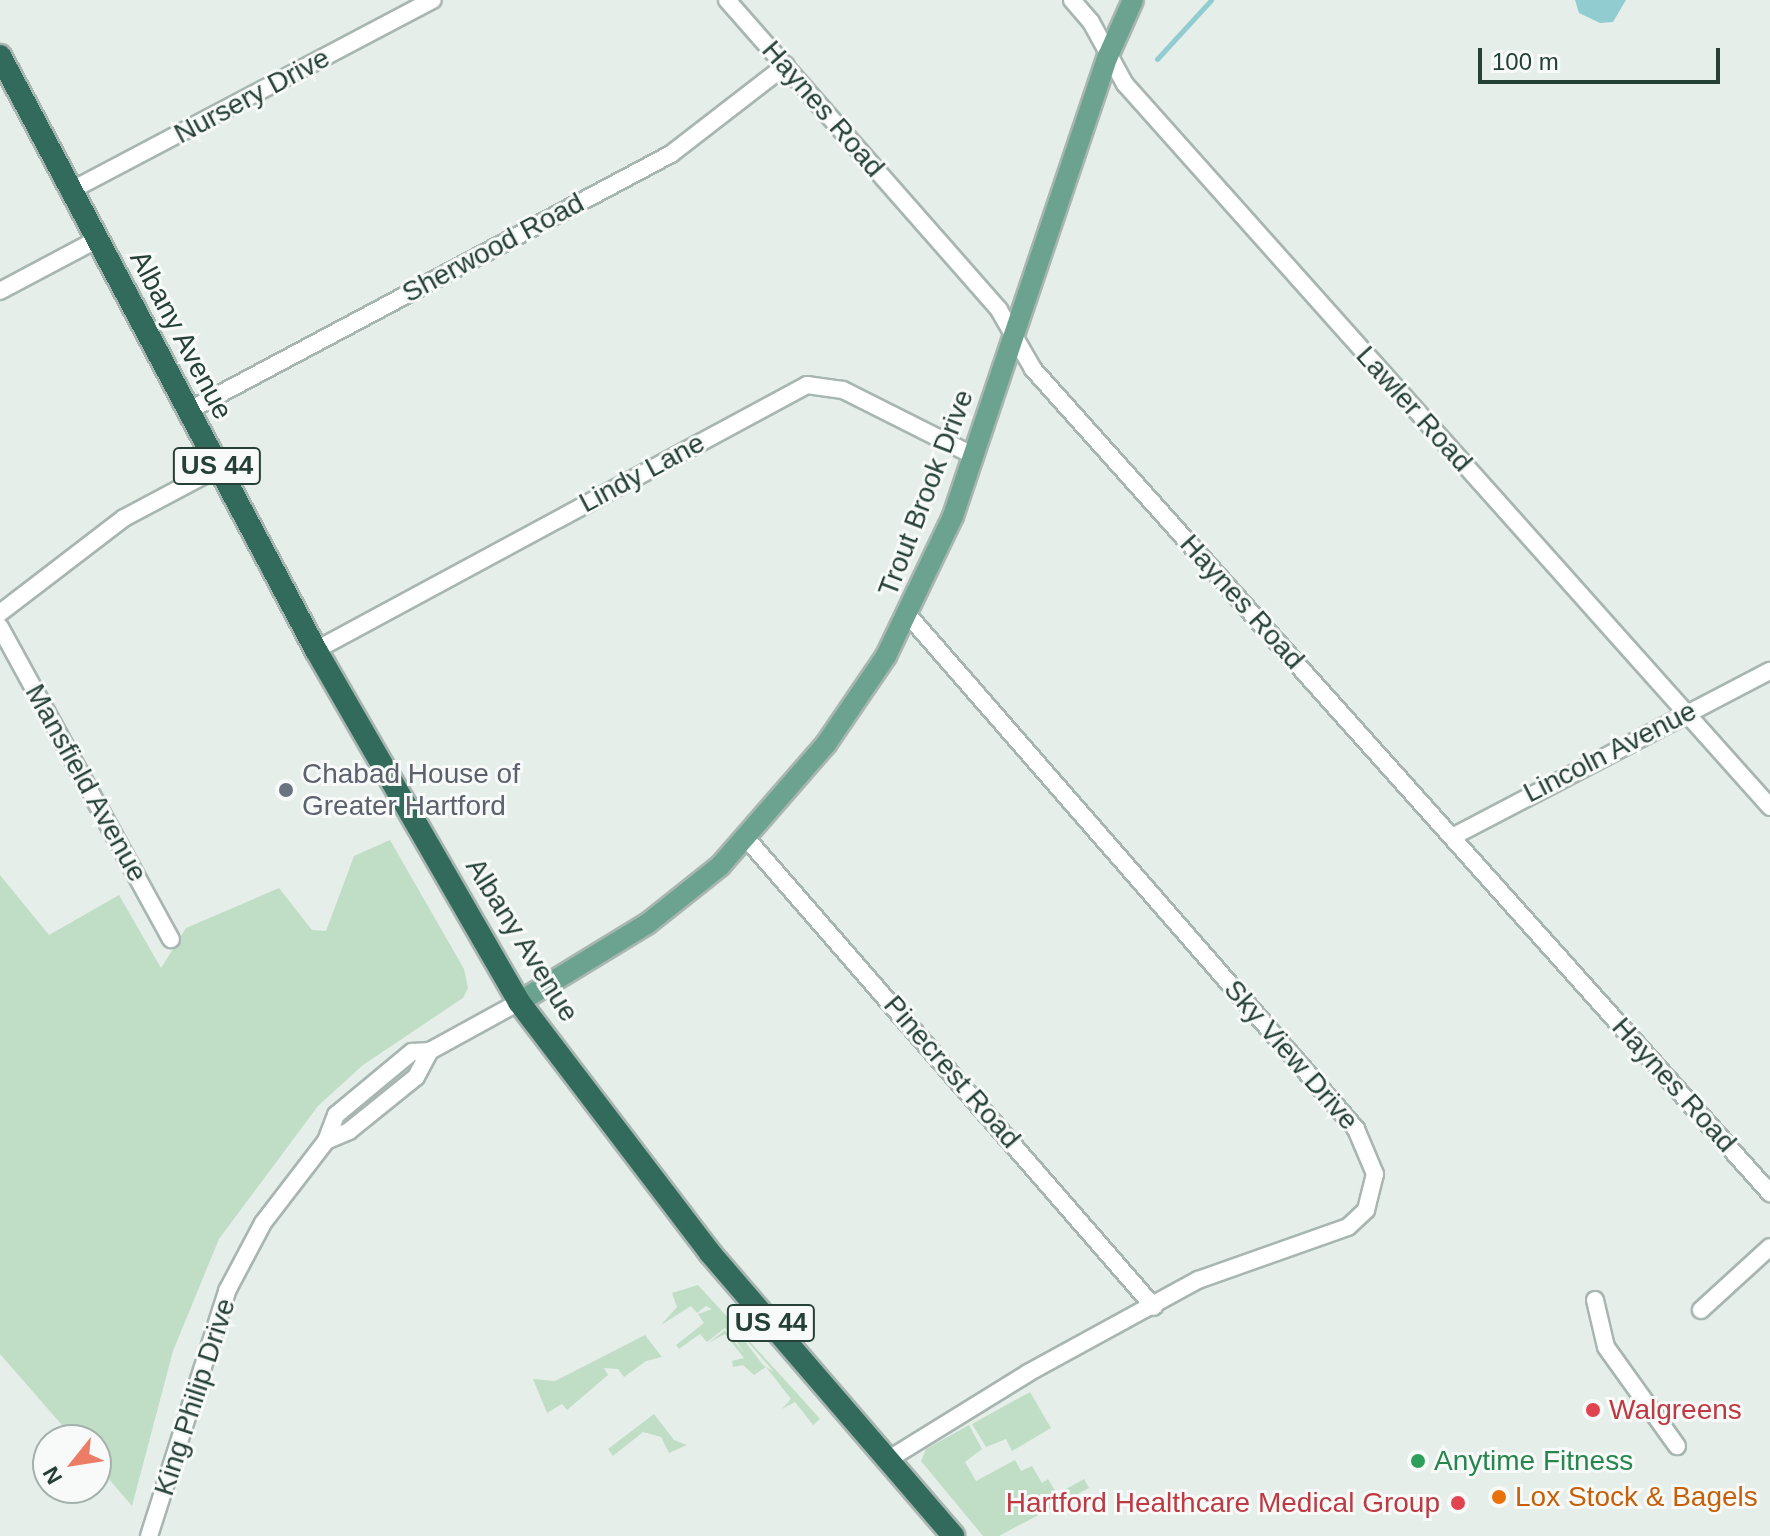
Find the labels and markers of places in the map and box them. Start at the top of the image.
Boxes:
place label: Chabad House of Greater Hartford [302,757,520,823]
marker: Chabad House of Greater Hartford [277,781,295,799]
place label: Walgreens [1609,1393,1742,1427]
marker: Walgreens [1584,1401,1602,1419]
place label: Anytime Fitness [1434,1444,1633,1478]
marker: Anytime Fitness [1409,1452,1427,1470]
place label: Lox Stock & Bagels [1515,1480,1758,1514]
place label: Hartford Healthcare Medical Group [1006,1486,1440,1520]
marker: Lox Stock & Bagels [1490,1488,1508,1506]
marker: Hartford Healthcare Medical Group [1447,1492,1469,1514]

